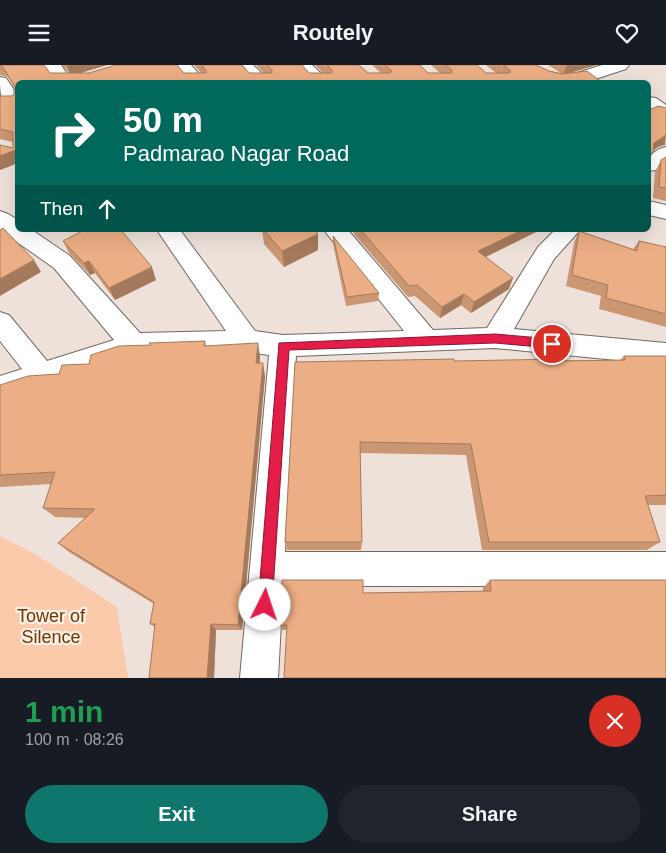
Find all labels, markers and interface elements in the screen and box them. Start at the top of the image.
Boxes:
icon: menu [25,19,53,47]
icon: heart [613,19,641,47]
text: Routely [293,20,373,45]
icon: right [40,100,105,165]
text: 50 m [123,100,203,139]
text: Padmarao Nagar Road [123,141,349,166]
icon: ahead [93,195,121,223]
text: Then [40,198,83,219]
pin [531,323,573,365]
icon: arrive [538,330,566,358]
position arrow [238,578,290,630]
park label: Tower of Silence [17,606,86,647]
text: 1 min [25,695,103,728]
button: close [589,695,641,747]
text: 100 m · 08:26 [25,731,124,748]
button: Exit [25,785,328,843]
button: Share [338,785,641,843]

